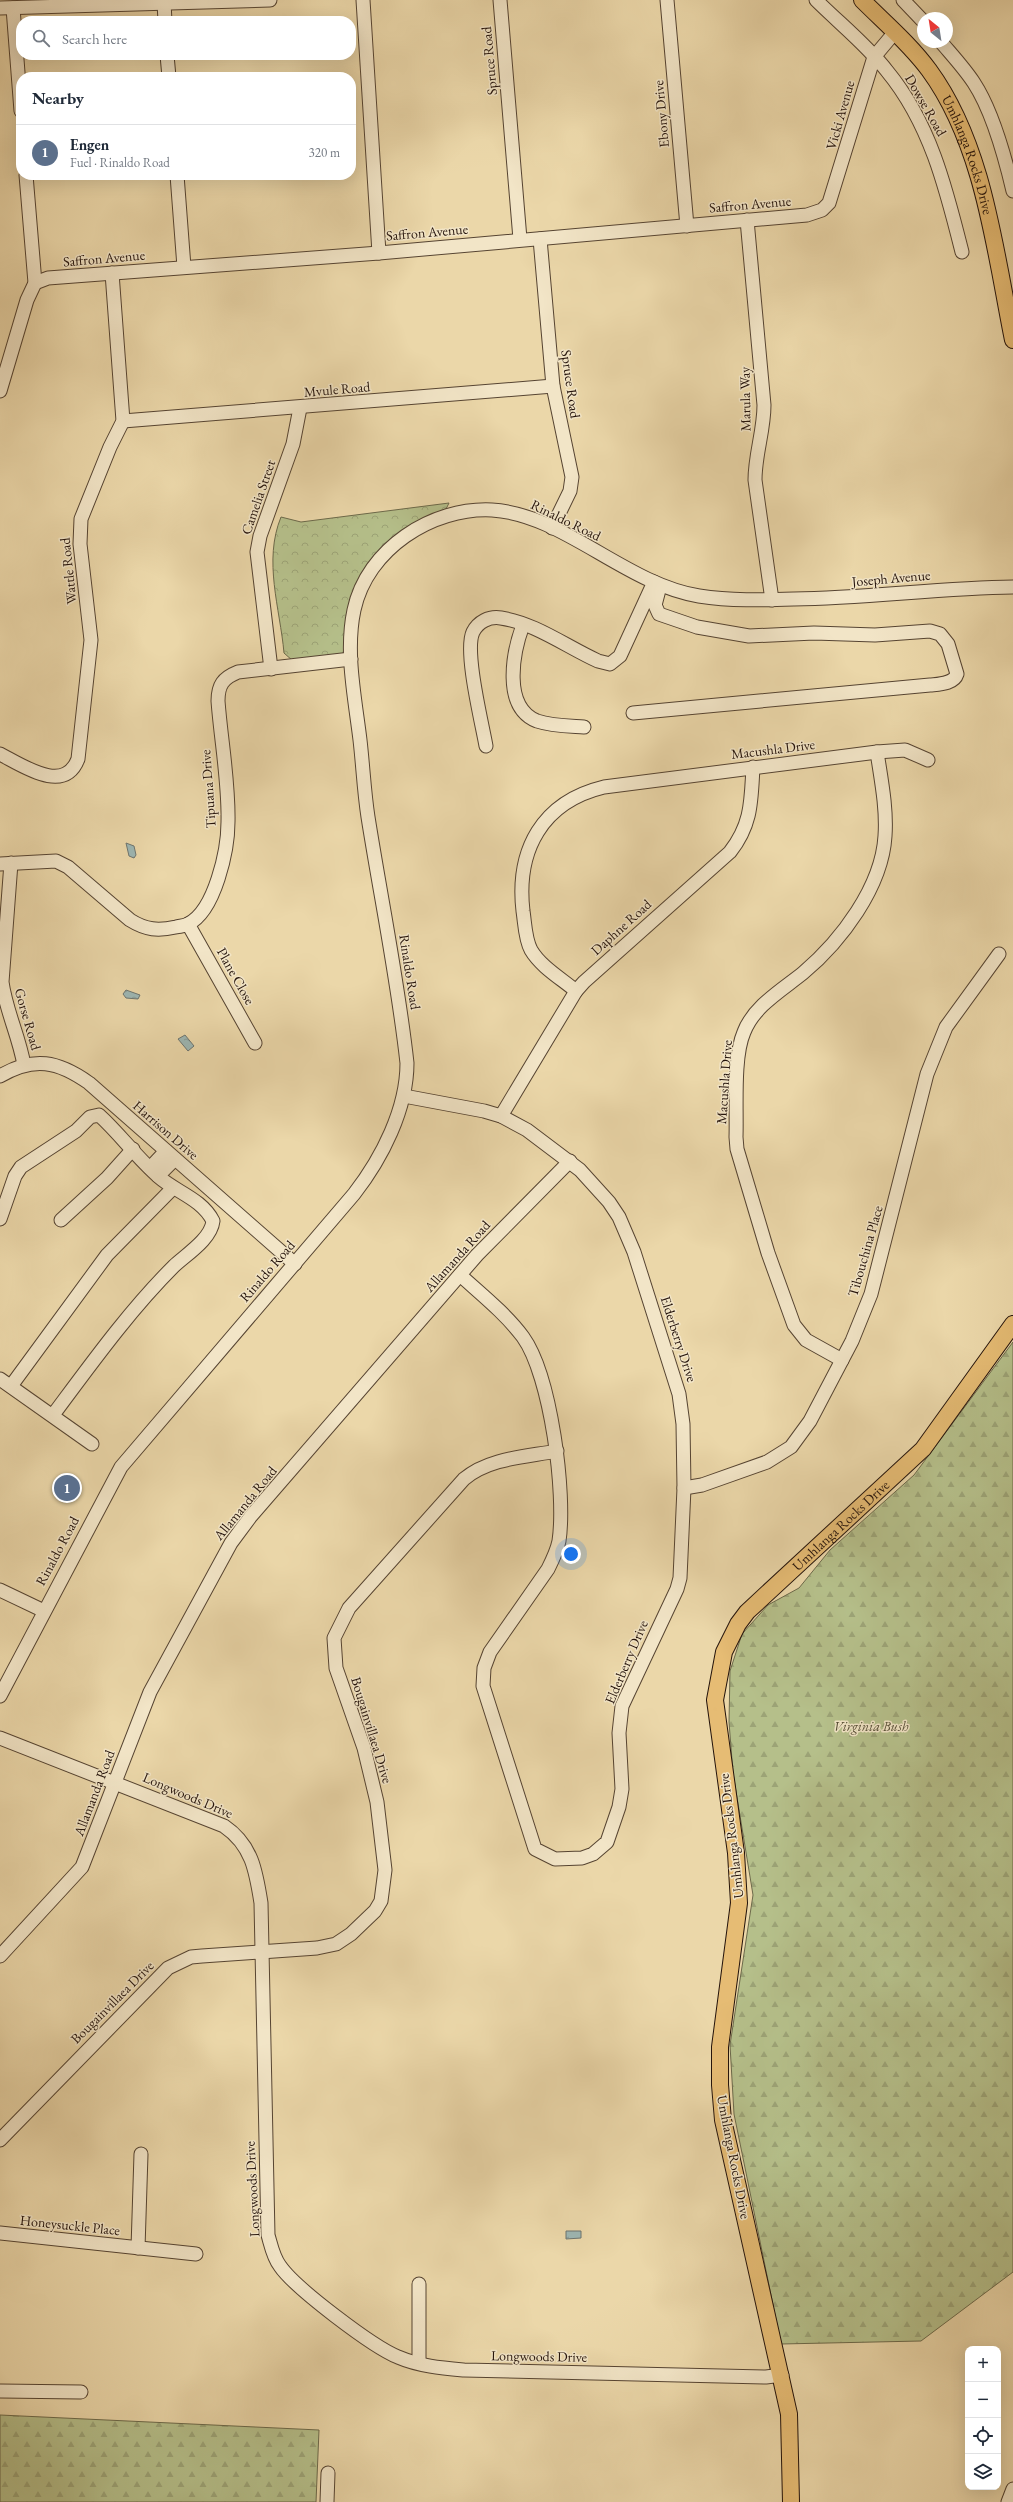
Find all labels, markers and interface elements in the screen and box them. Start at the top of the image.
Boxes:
north arrow [917,12,953,48]
search box [16,16,356,60]
street label: Spruce Road [477,25,501,96]
icon: search [30,27,52,49]
text: Search here [62,29,127,48]
street label: Dowse Road [901,71,951,140]
street label: Vicki Avenue [822,78,859,152]
street label: Ebony Drive [649,79,673,149]
text: Nearby [32,87,84,109]
street label: Umhlanga Rocks Drive [938,92,997,217]
text: Engen [70,135,109,154]
text: 1 [42,144,48,161]
text: 320 m [309,144,340,161]
text: Fuel · Rinaldo Road [70,154,170,171]
street label: Saffron Avenue [708,191,792,217]
street label: Saffron Avenue [385,219,469,245]
street label: Saffron Avenue [62,245,146,271]
street label: Spruce Road [557,349,585,420]
street label: Marula Way [735,366,755,432]
street label: Mvule Road [303,377,372,401]
street label: Camelia Street [237,457,279,537]
street label: Rinaldo Road [528,495,605,545]
street label: Wattle Road [55,536,80,605]
street label: Joseph Avenue [850,566,932,590]
street label: Macushla Drive [730,735,817,763]
street label: Tipuana Drive [196,749,220,829]
street label: Daphne Road [587,894,656,959]
street label: Rinaldo Road [395,933,425,1012]
street label: Plane Close [213,944,259,1008]
street label: Gorse Road [11,986,46,1053]
street label: Macushla Drive [712,1039,736,1125]
street label: Harrison Drive [129,1097,203,1164]
street label: Tibouchina Place [843,1203,887,1299]
street label: Allamanda Road [419,1216,495,1296]
street label: Rinaldo Road [235,1236,299,1306]
street label: Elderberry Drive [657,1294,702,1385]
street label: Allamanda Road [209,1461,281,1545]
pin: 1 [54,1473,80,1503]
street label: Umhlanga Rocks Drive [788,1476,893,1575]
street label: Rinaldo Road [31,1512,83,1589]
your location [561,1544,581,1564]
street label: Elderberry Drive [600,1617,652,1707]
street label: Bougainvillaea Drive [347,1675,397,1786]
park label: Virginia Bush [834,1717,909,1735]
street label: Allamanda Road [69,1747,119,1839]
street label: Longwoods Drive [140,1768,236,1822]
street label: Umhlanga Rocks Drive [714,1772,748,1899]
street label: Bougainvillaea Drive [67,1956,158,2047]
street label: Umhlanga Rocks Drive [713,2094,755,2221]
street label: Longwoods Drive [240,2140,263,2237]
street label: Honeysuckle Place [19,2211,121,2239]
street label: Longwoods Drive [491,2346,588,2366]
map controls [965,2346,1001,2490]
button: + [965,2346,1001,2382]
button: − [965,2382,1001,2418]
button: locate [965,2418,1001,2454]
button: layers [965,2454,1001,2490]

